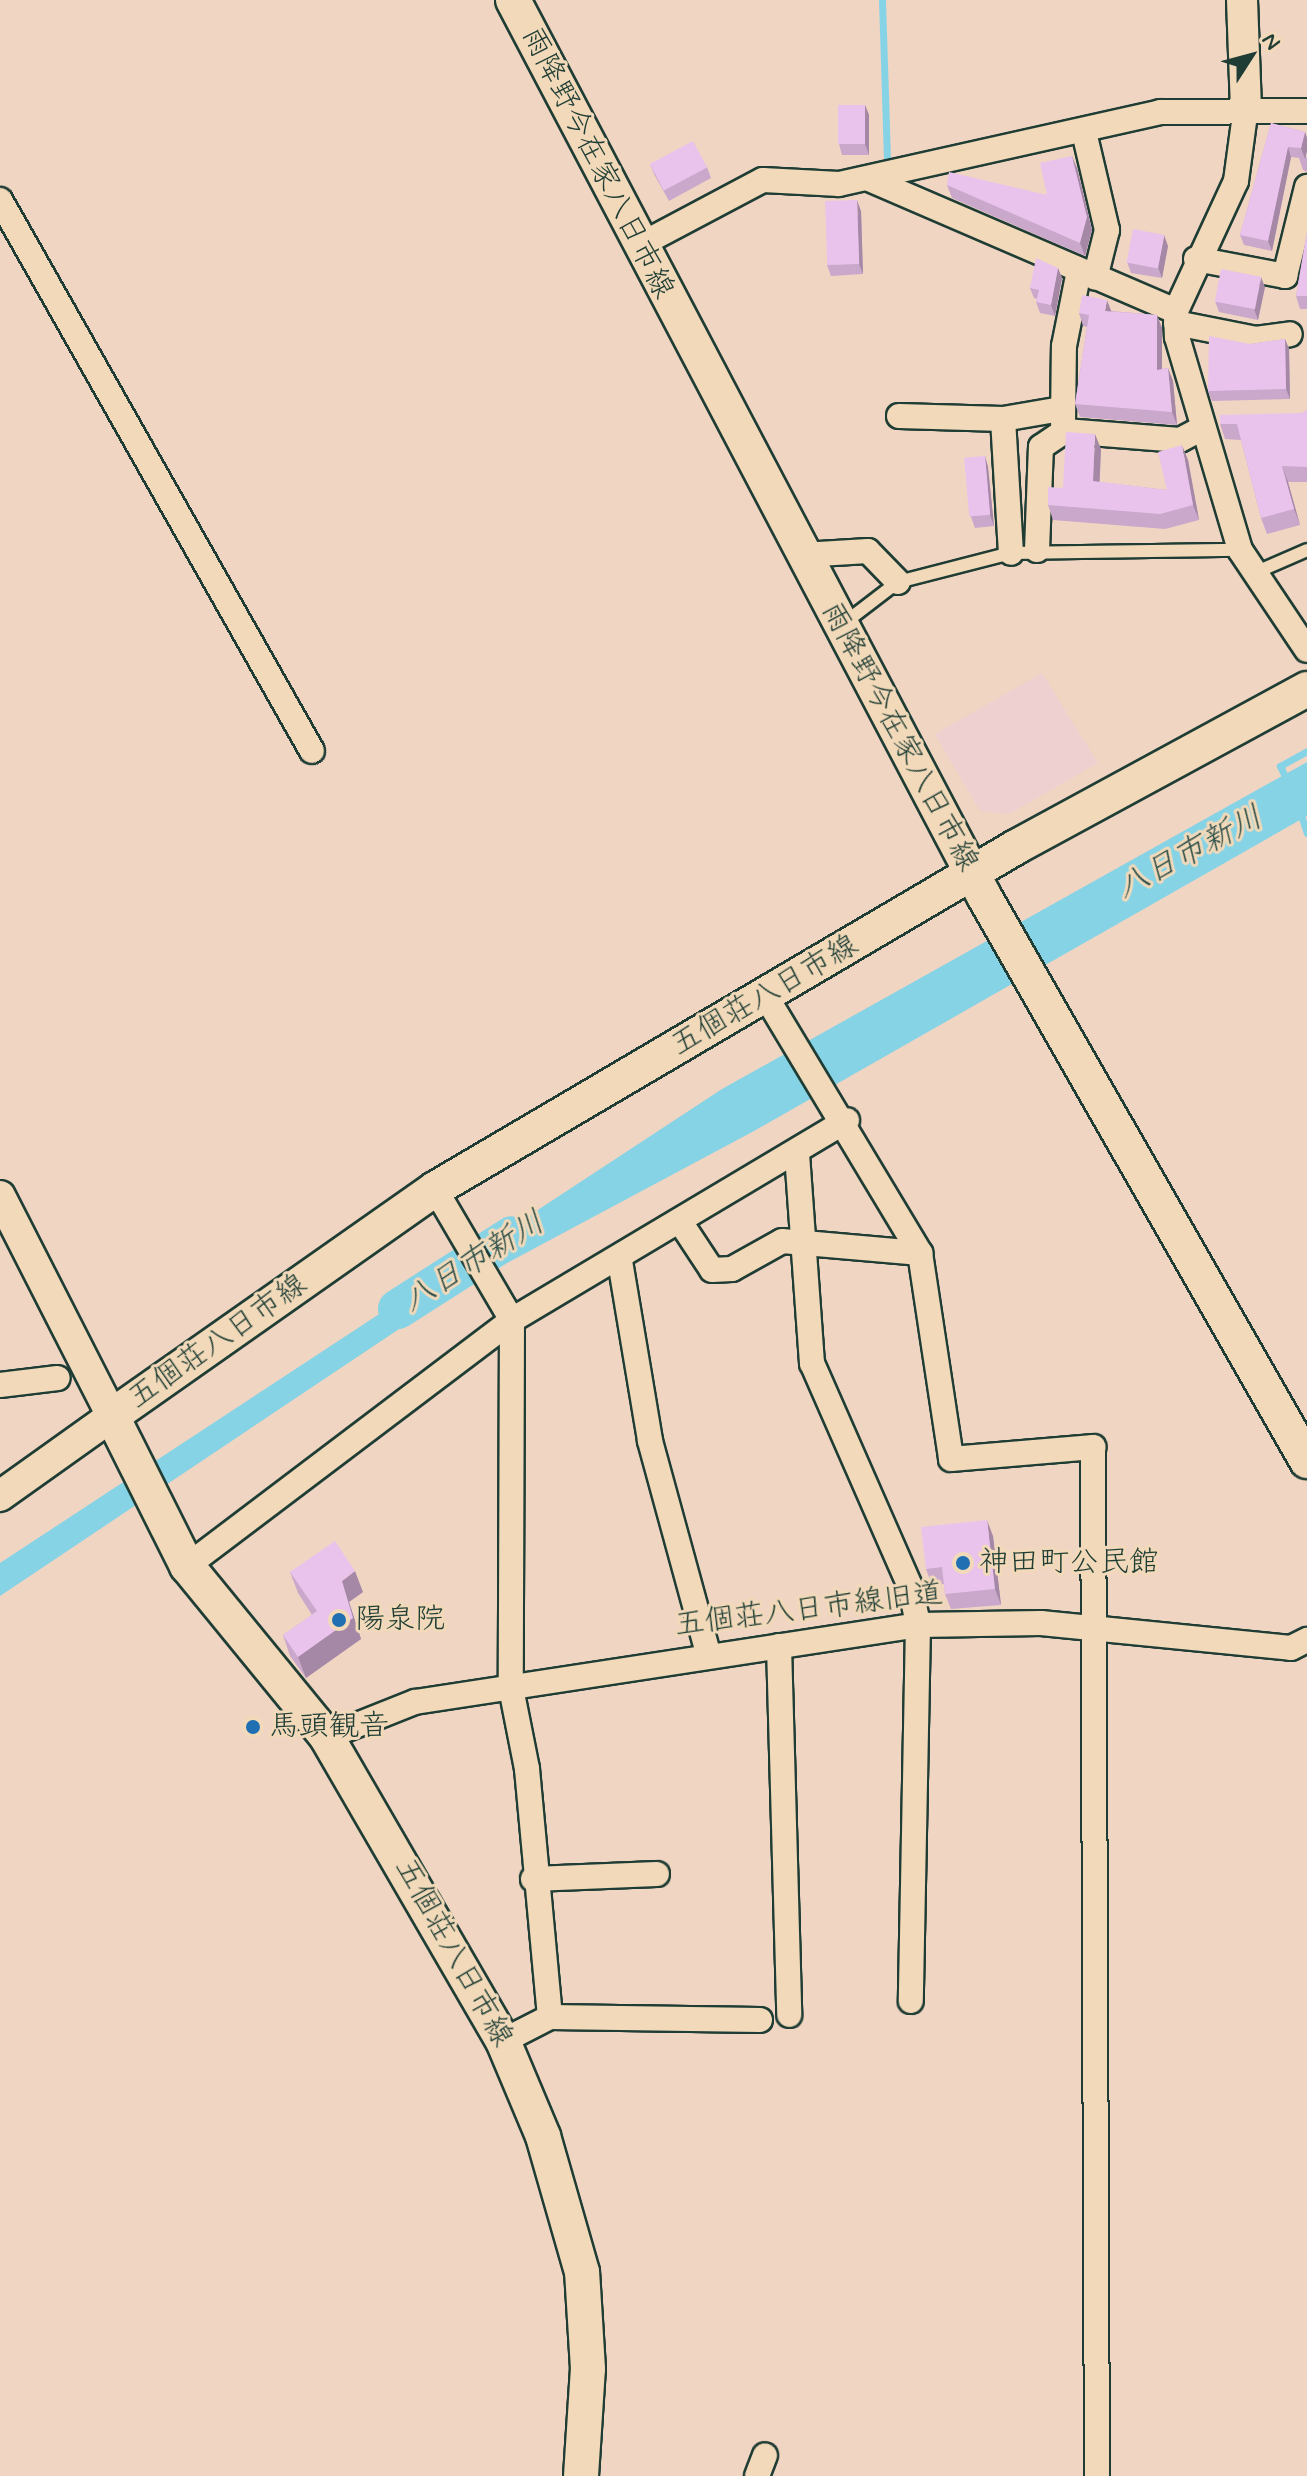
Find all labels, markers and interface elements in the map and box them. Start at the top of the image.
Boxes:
north arrow [1211,16,1291,96]
street label: 雨降野今在家八日市線 [513,21,681,305]
text: N [1255,28,1286,56]
street label: 雨降野今在家八日市線 [813,596,985,878]
water label: 八日市新川 [1110,798,1270,908]
street label: 五個荘八日市線 [665,928,865,1064]
water label: 八日市新川 [396,1203,552,1321]
street label: 五個荘八日市線 [122,1267,314,1417]
place label: 神田町公民館 [979,1545,1159,1581]
marker: 神田町公民館 [954,1554,972,1572]
street label: 五個荘八日市線旧道 [673,1576,945,1644]
place label: 陽泉院 [355,1602,445,1638]
marker: 陽泉院 [330,1611,348,1629]
place label: 馬頭観音 [269,1709,389,1745]
marker: 馬頭観音 [244,1718,262,1736]
street label: 五個荘八日市線 [386,1852,520,2054]

